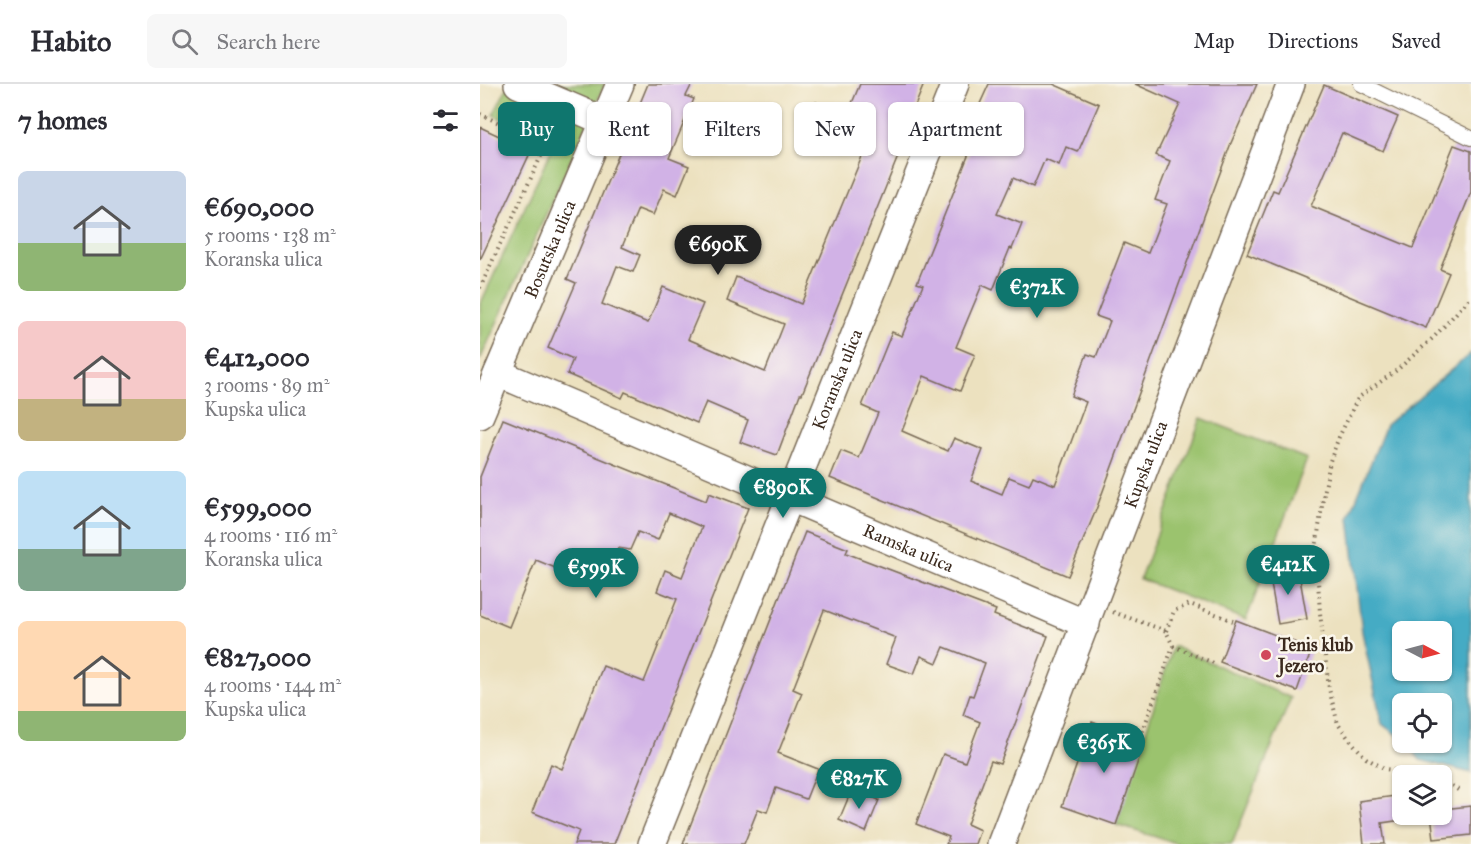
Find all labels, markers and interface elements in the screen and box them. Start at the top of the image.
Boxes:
search box [147,14,567,68]
text: Habito [30,24,111,59]
icon: search [168,25,201,58]
text: Search here [216,28,320,55]
text: Map [1194,28,1235,54]
text: Directions [1268,28,1358,54]
text: Saved [1391,28,1441,54]
chip: Buy [498,102,575,156]
chip: Rent [587,102,671,156]
chip: Filters [683,102,782,156]
chip: New [794,102,876,156]
chip: Apartment [888,102,1024,156]
text: 7 homes [18,104,107,136]
icon: filters [429,104,462,137]
text: €690,000 [204,191,314,223]
icon: home [66,195,138,267]
street label: Bosutska ulica [520,196,581,302]
text: 5 rooms · 138 m² [204,223,336,247]
pin: €690K [676,225,760,276]
text: €690K [689,232,747,256]
text: Koranska ulica [204,247,323,271]
pin: €372K [995,268,1079,319]
text: €372K [1010,275,1064,299]
street label: Koranska ulica [807,326,867,433]
text: €412,000 [204,341,310,373]
icon: home [66,345,138,417]
text: 3 rooms · 89 m² [204,373,329,397]
text: Kupska ulica [204,397,306,421]
street label: Kupska ulica [1119,417,1173,512]
pin: €890K [741,468,825,519]
text: €890K [753,475,813,499]
text: €599,000 [204,491,312,523]
icon: home [66,495,138,567]
street label: Ramska ulica [860,519,957,577]
text: 4 rooms · 116 m² [204,523,337,547]
pin: €412K [1246,545,1330,596]
text: Koranska ulica [204,547,323,571]
pin: €599K [554,548,638,599]
text: €412K [1260,552,1316,576]
text: €599K [567,555,625,579]
north arrow [1392,621,1452,681]
map controls [1392,621,1452,825]
place label: Tenis klub Jezero [1276,634,1353,678]
text: €827,000 [204,641,311,673]
icon: home [66,645,138,717]
marker: Tenis klub Jezero [1259,648,1273,662]
text: 4 rooms · 144 m² [204,673,341,697]
button: locate [1392,693,1452,753]
text: Kupska ulica [204,697,306,721]
pin: €365K [1062,723,1146,774]
text: €365K [1077,730,1131,754]
pin: €827K [817,759,901,810]
button: layers [1392,765,1452,825]
text: €827K [831,766,887,790]

